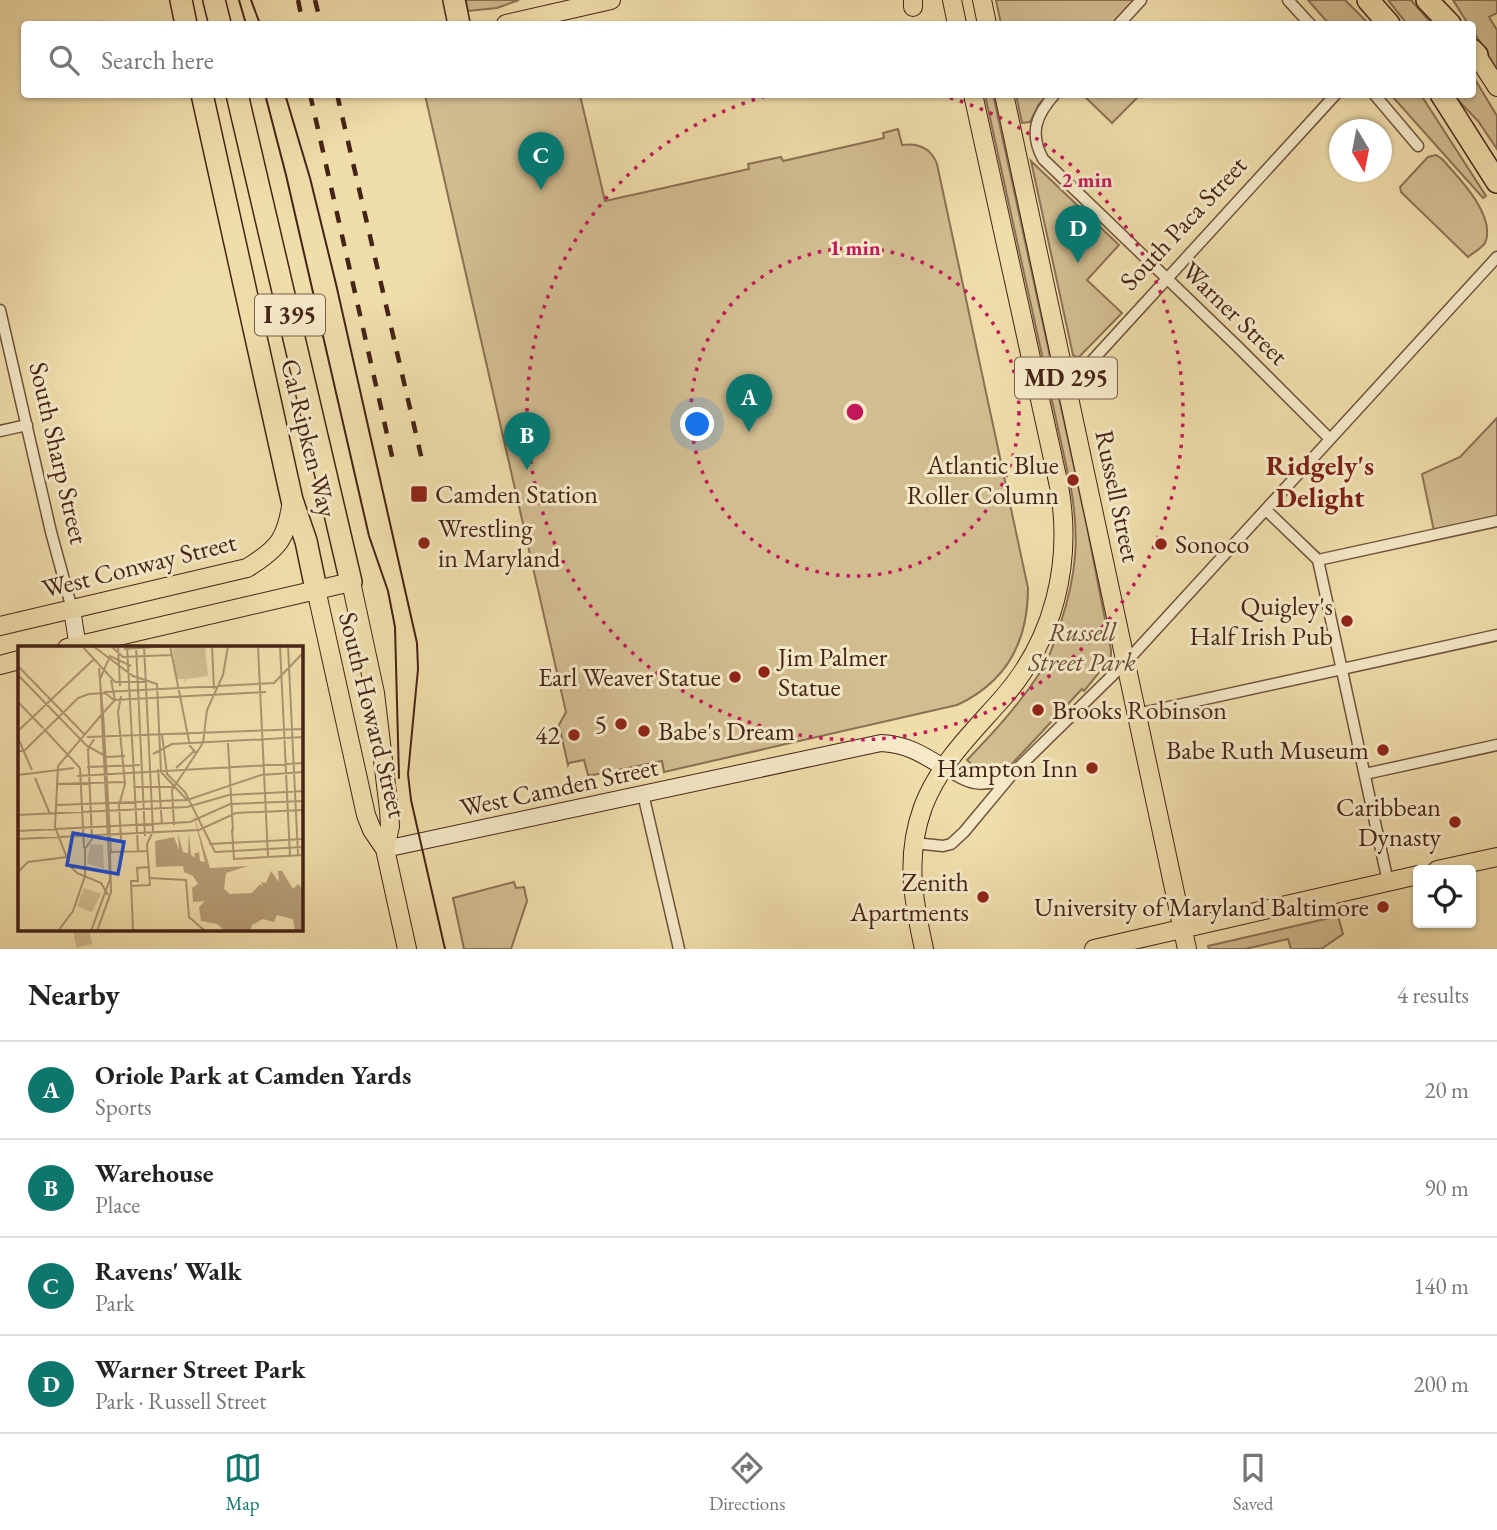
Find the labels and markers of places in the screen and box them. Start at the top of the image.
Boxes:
pin: C [518,132,564,190]
pin: D [1055,205,1101,263]
pin: A [726,374,772,432]
centre of rings [843,400,867,424]
pin: B [504,412,550,470]
place label: Atlantic Blue Roller Column [907,448,1059,512]
marker: Atlantic Blue Roller Column [1065,472,1081,488]
place label: Camden Station [435,477,598,511]
marker: Camden Station [409,484,429,504]
place label: Wrestling in Maryland [438,511,561,575]
place label: Sonoco [1175,527,1250,561]
marker: Wrestling in Maryland [416,535,432,551]
marker: Sonoco [1153,536,1169,552]
place label: Quigley's Half Irish Pub [1190,589,1333,653]
marker: Quigley's Half Irish Pub [1339,613,1355,629]
place label: Jim Palmer Statue [776,640,888,704]
place label: Earl Weaver Statue [538,660,721,694]
marker: Jim Palmer Statue [756,664,772,680]
marker: Earl Weaver Statue [727,669,743,685]
place label: Brooks Robinson [1052,693,1227,727]
marker: Brooks Robinson [1030,702,1046,718]
place label: 5 [595,707,607,741]
place label: Babe's Dream [658,714,795,748]
marker: 5 [613,716,629,732]
place label: 42 [535,718,561,752]
marker: Babe's Dream [636,723,652,739]
marker: 42 [566,727,582,743]
place label: Babe Ruth Museum [1166,733,1369,767]
marker: Babe Ruth Museum [1375,742,1391,758]
place label: Hampton Inn [937,751,1078,785]
marker: Hampton Inn [1084,760,1100,776]
place label: Caribbean Dynasty [1336,790,1442,854]
marker: Caribbean Dynasty [1447,814,1463,830]
place label: Zenith Apartments [849,865,969,929]
marker: Zenith Apartments [975,889,991,905]
place label: University of Maryland Baltimore [1034,890,1369,924]
marker: University of Maryland Baltimore [1375,899,1391,915]

